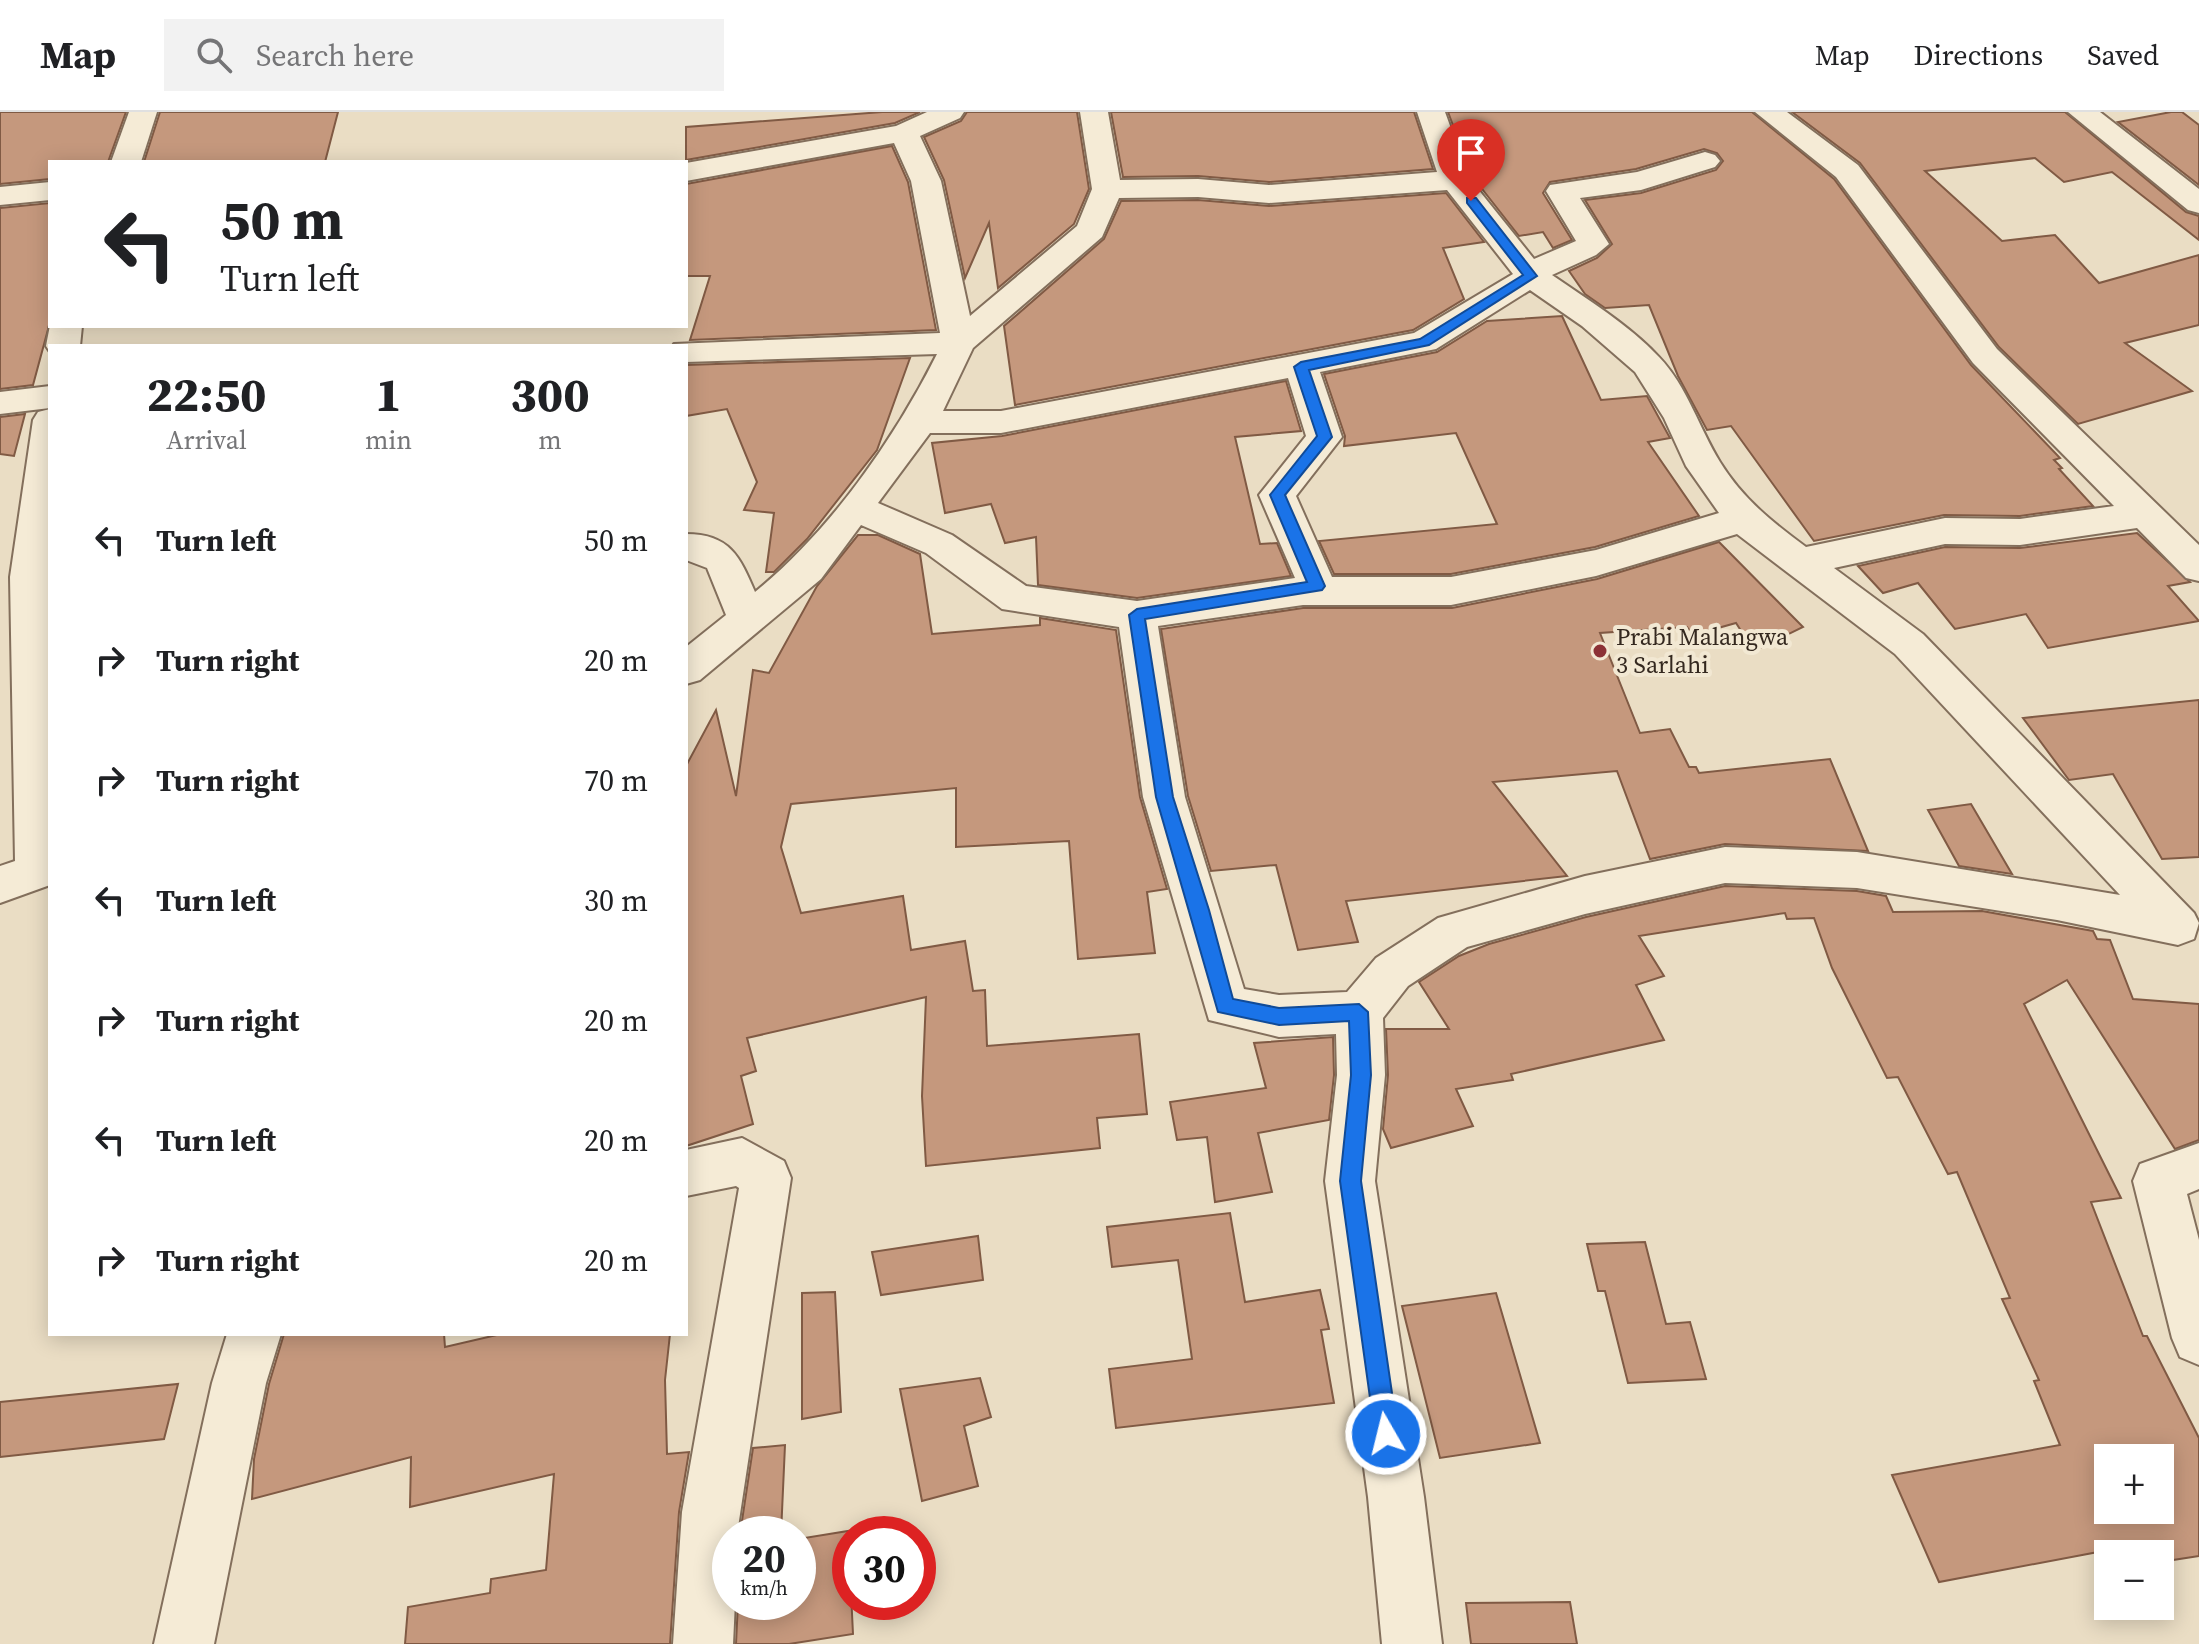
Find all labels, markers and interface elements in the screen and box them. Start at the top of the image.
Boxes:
search box [164,19,724,91]
text: Map [40,29,116,81]
icon: search [192,33,236,77]
text: Search here [256,35,414,76]
text: Map [1815,36,1870,74]
text: Directions [1914,36,2043,74]
text: Saved [2087,36,2159,74]
pin [1437,119,1505,201]
icon: arrive [1449,131,1493,175]
text: 50 m [220,181,343,258]
icon: left [88,192,192,296]
text: Turn left [220,254,359,303]
text: 22:50 [146,361,267,427]
text: 1 [375,361,402,427]
text: 300 [510,361,590,427]
text: Arrival [166,422,247,458]
text: min [365,422,412,458]
text: m [538,422,562,458]
icon: left [88,518,132,562]
text: Turn left [156,520,276,561]
text: 50 m [584,520,648,561]
place label: Prabi Malangwa 3 Sarlahi [1616,620,1789,681]
icon: right [88,638,132,682]
text: Turn right [156,640,299,681]
text: 20 m [584,640,648,681]
marker: Prabi Malangwa 3 Sarlahi [1591,642,1609,660]
icon: right [88,758,132,802]
text: Turn right [156,760,299,801]
text: 70 m [584,760,648,801]
icon: left [88,878,132,922]
text: Turn left [156,880,276,921]
text: 30 m [584,880,648,921]
icon: right [88,998,132,1042]
text: Turn right [156,1000,299,1041]
text: 20 m [584,1000,648,1041]
icon: left [88,1118,132,1162]
text: Turn left [156,1120,276,1161]
text: 20 m [584,1120,648,1161]
icon: right [88,1238,132,1282]
text: Turn right [156,1240,299,1281]
text: 20 m [584,1240,648,1281]
position arrow [1344,1392,1428,1476]
map controls [2094,1444,2174,1620]
button: + [2094,1444,2174,1524]
speed limit sign: 30 [832,1516,936,1620]
text: 20 [742,1531,786,1585]
button: − [2094,1540,2174,1620]
text: km/h [740,1574,788,1602]

